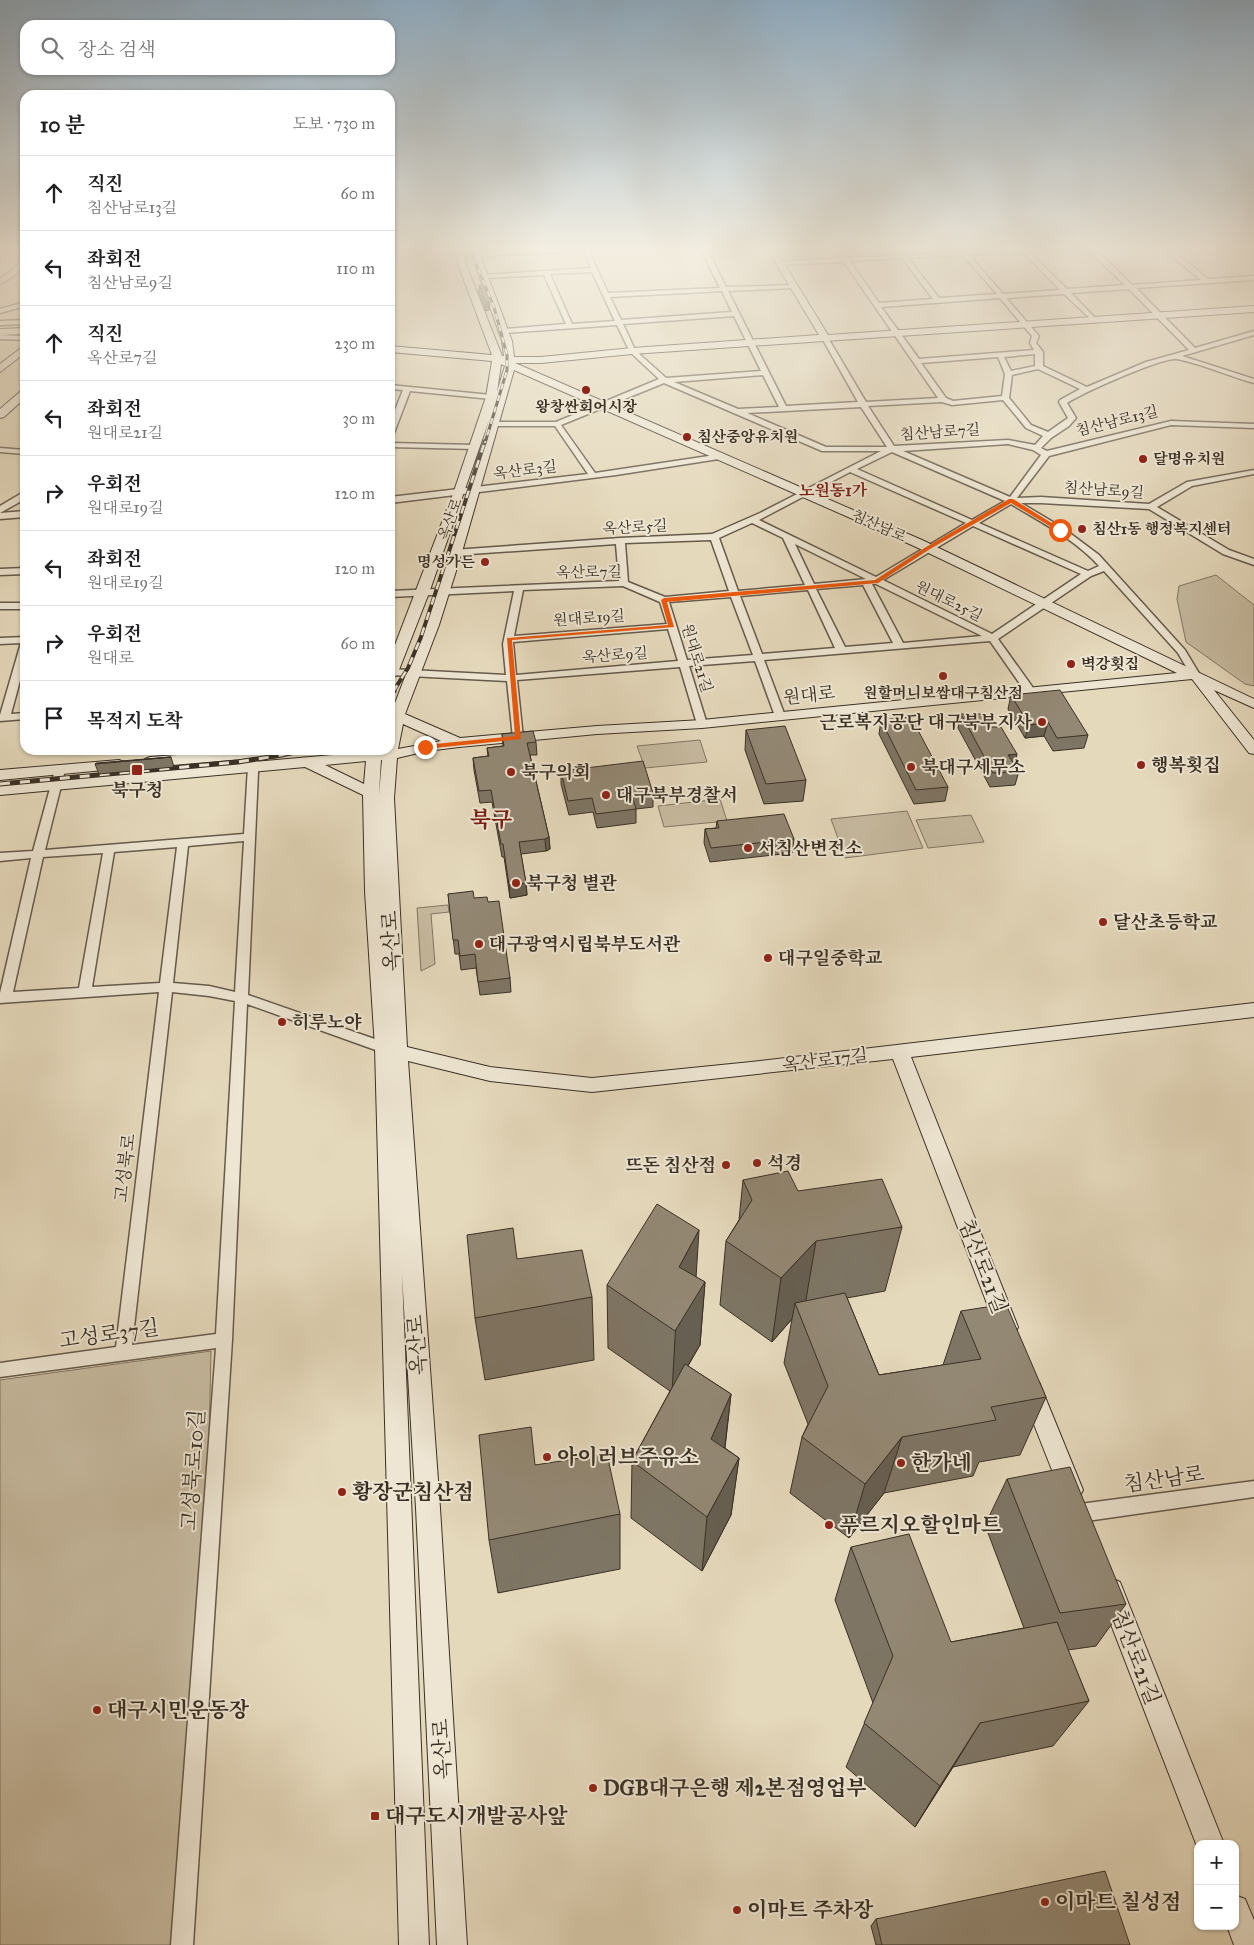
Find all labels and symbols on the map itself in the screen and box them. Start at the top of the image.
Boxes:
marker: 왕창싼회어시장 [580,384,592,396]
place label: 왕창싼회어시장 [535,398,637,416]
street label: 침산남로13길 [1074,402,1160,440]
street label: 침산남로7길 [899,420,981,444]
place label: 침산중앙유치원 [697,428,798,446]
marker: 침산중앙유치원 [681,431,693,443]
place label: 달명유치원 [1153,450,1225,468]
marker: 달명유치원 [1137,453,1149,465]
street label: 옥산로3길 [492,457,558,483]
street label: 침산남로9길 [1063,478,1145,502]
district label: 노원동1가 [799,481,868,500]
street label: 옥산로 [434,495,466,543]
street label: 침산남로 [849,506,910,546]
street label: 옥산로5길 [602,516,668,538]
route start [1049,519,1072,542]
place label: 침산1동 행정복지센터 [1092,520,1232,538]
marker: 침산1동 행정복지센터 [1076,523,1088,535]
place label: 명성가든 [417,553,476,571]
marker: 명성가든 [479,556,491,568]
street label: 옥산로7길 [556,562,622,582]
street label: 원대로25길 [913,577,985,625]
street label: 원대로19길 [553,607,625,629]
street label: 원대로21길 [678,621,716,695]
street label: 옥산로9길 [581,644,649,666]
place label: 벽강횟집 [1081,655,1139,673]
marker: 벽강횟집 [1065,658,1077,670]
marker: 원할머니보쌈대구침산점 [937,670,949,682]
street label: 원대로 [782,681,836,709]
place label: 원할머니보쌈대구침산점 [863,684,1023,702]
place label: 근로복지공단 대구북부지사 [819,711,1033,733]
marker: 근로복지공단 대구북부지사 [1036,716,1048,728]
route end [414,736,437,759]
place label: 행복횟집 [1151,754,1221,776]
place label: 북대구세무소 [921,756,1026,778]
marker: 행복횟집 [1135,759,1147,771]
place label: 북구의회 [521,761,591,783]
marker: 북대구세무소 [905,761,917,773]
marker: 북구청 [130,763,144,777]
marker: 북구의회 [505,766,517,778]
place label: 북구청 [111,779,163,801]
place label: 대구북부경찰서 [616,784,738,806]
marker: 대구북부경찰서 [600,789,612,801]
district label: 북구 [470,806,512,833]
place label: 서침산변전소 [758,837,863,859]
marker: 서침산변전소 [742,842,754,854]
place label: 북구청 별관 [526,872,617,894]
marker: 북구청 별관 [510,877,522,889]
street label: 옥산로 [376,910,406,972]
place label: 달산초등학교 [1113,911,1218,933]
marker: 달산초등학교 [1097,916,1109,928]
place label: 대구광역시립북부도서관 [489,933,681,955]
marker: 대구광역시립북부도서관 [473,938,485,950]
place label: 대구일중학교 [778,947,883,969]
marker: 대구일중학교 [762,952,774,964]
place label: 히루노야 [292,1011,362,1033]
marker: 히루노야 [276,1016,288,1028]
street label: 옥산로17길 [781,1044,869,1076]
street label: 고성북로 [110,1132,140,1204]
place label: 석경 [767,1152,802,1174]
place label: 뜨돈 침산점 [625,1154,716,1176]
marker: 석경 [751,1157,763,1169]
marker: 뜨돈 침산점 [720,1159,732,1171]
street label: 침산로21길 [953,1215,1013,1317]
street label: 고성로37길 [57,1314,161,1354]
street label: 옥산로 [402,1314,432,1376]
street label: 고성북로10길 [176,1408,210,1532]
place label: 아이러브주유소 [557,1444,699,1470]
place label: 한가네 [911,1450,972,1476]
marker: 아이러브주유소 [541,1451,553,1463]
marker: 한가네 [895,1457,907,1469]
street label: 침산남로 [1122,1460,1206,1498]
place label: 황장군침산점 [352,1479,474,1505]
marker: 황장군침산점 [336,1486,348,1498]
place label: 푸르지오할인마트 [839,1512,1001,1538]
marker: 푸르지오할인마트 [823,1519,835,1531]
street label: 침산로21길 [1106,1606,1166,1708]
place label: 대구시민운동장 [107,1697,250,1723]
marker: 대구시민운동장 [91,1704,103,1716]
street label: 옥산로 [427,1718,457,1780]
place label: DGB대구은행 제2본점영업부 [603,1775,867,1801]
marker: DGB대구은행 제2본점영업부 [587,1782,599,1794]
place label: 대구도시개발공사앞 [385,1803,568,1829]
marker: 대구도시개발공사앞 [369,1810,381,1822]
place label: 이마트 칠성점 [1055,1889,1181,1915]
marker: 이마트 칠성점 [1039,1896,1051,1908]
place label: 이마트 주차장 [747,1897,874,1923]
marker: 이마트 주차장 [731,1904,743,1916]

